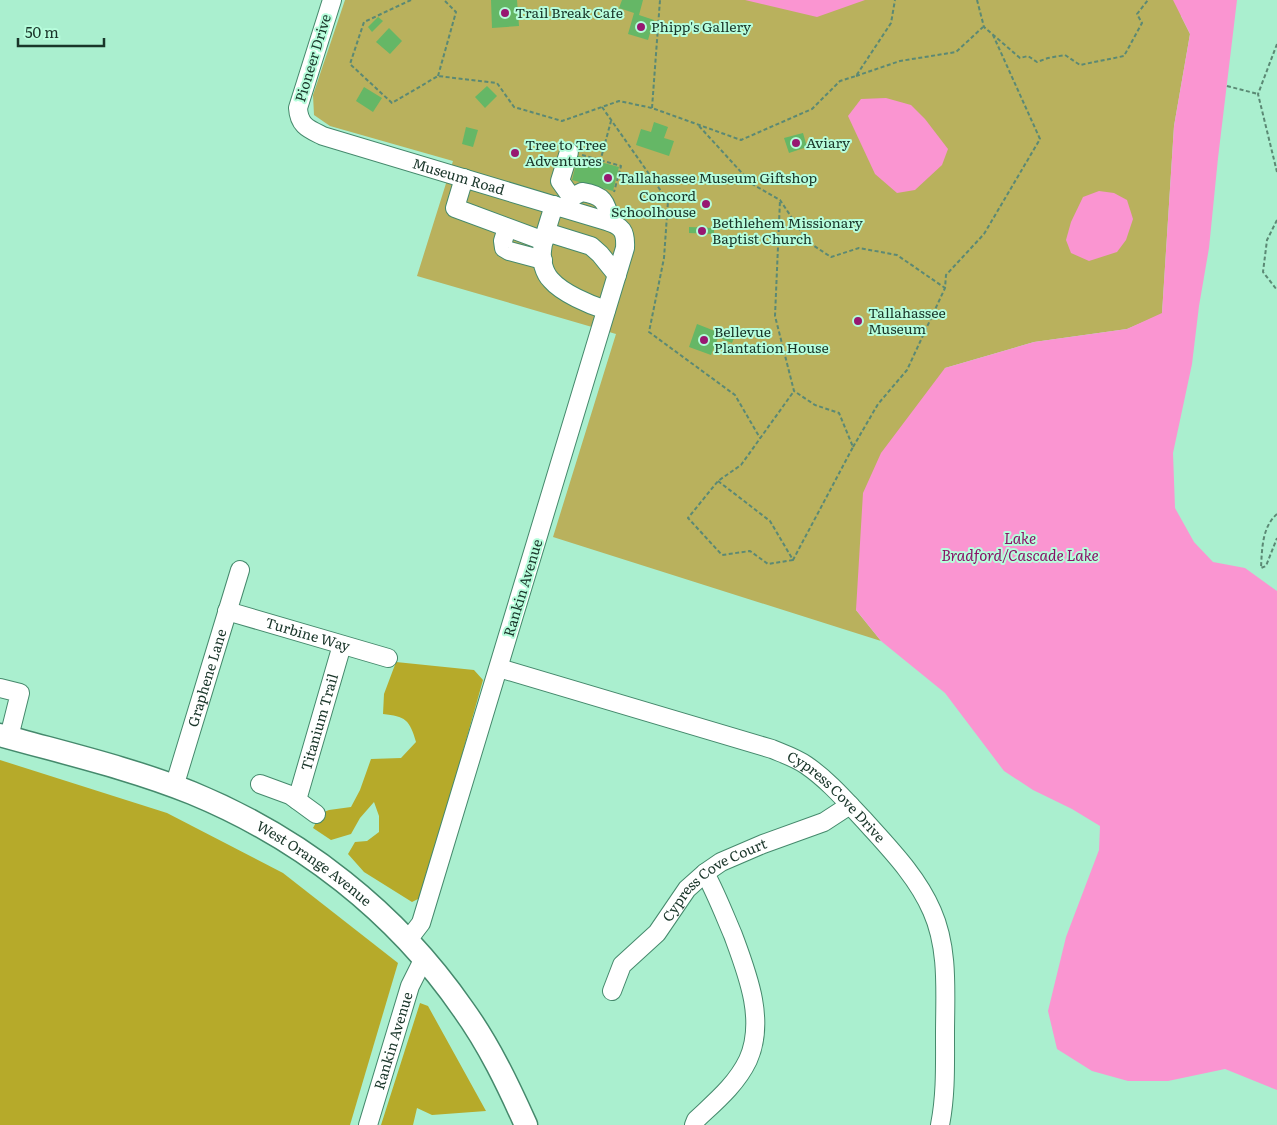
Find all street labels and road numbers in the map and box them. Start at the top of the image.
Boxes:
street label: Pioneer Drive [289,11,335,104]
street label: Museum Road [410,153,508,199]
street label: Rankin Avenue [498,536,546,639]
street label: Turbine Way [263,612,354,656]
street label: Graphene Lane [182,626,231,729]
street label: Titanium Trail [295,671,342,773]
street label: Cypress Cove Drive [784,745,891,846]
street label: West Orange Avenue [253,815,376,910]
street label: Cypress Cove Court [657,832,770,925]
street label: Rankin Avenue [368,989,417,1092]

